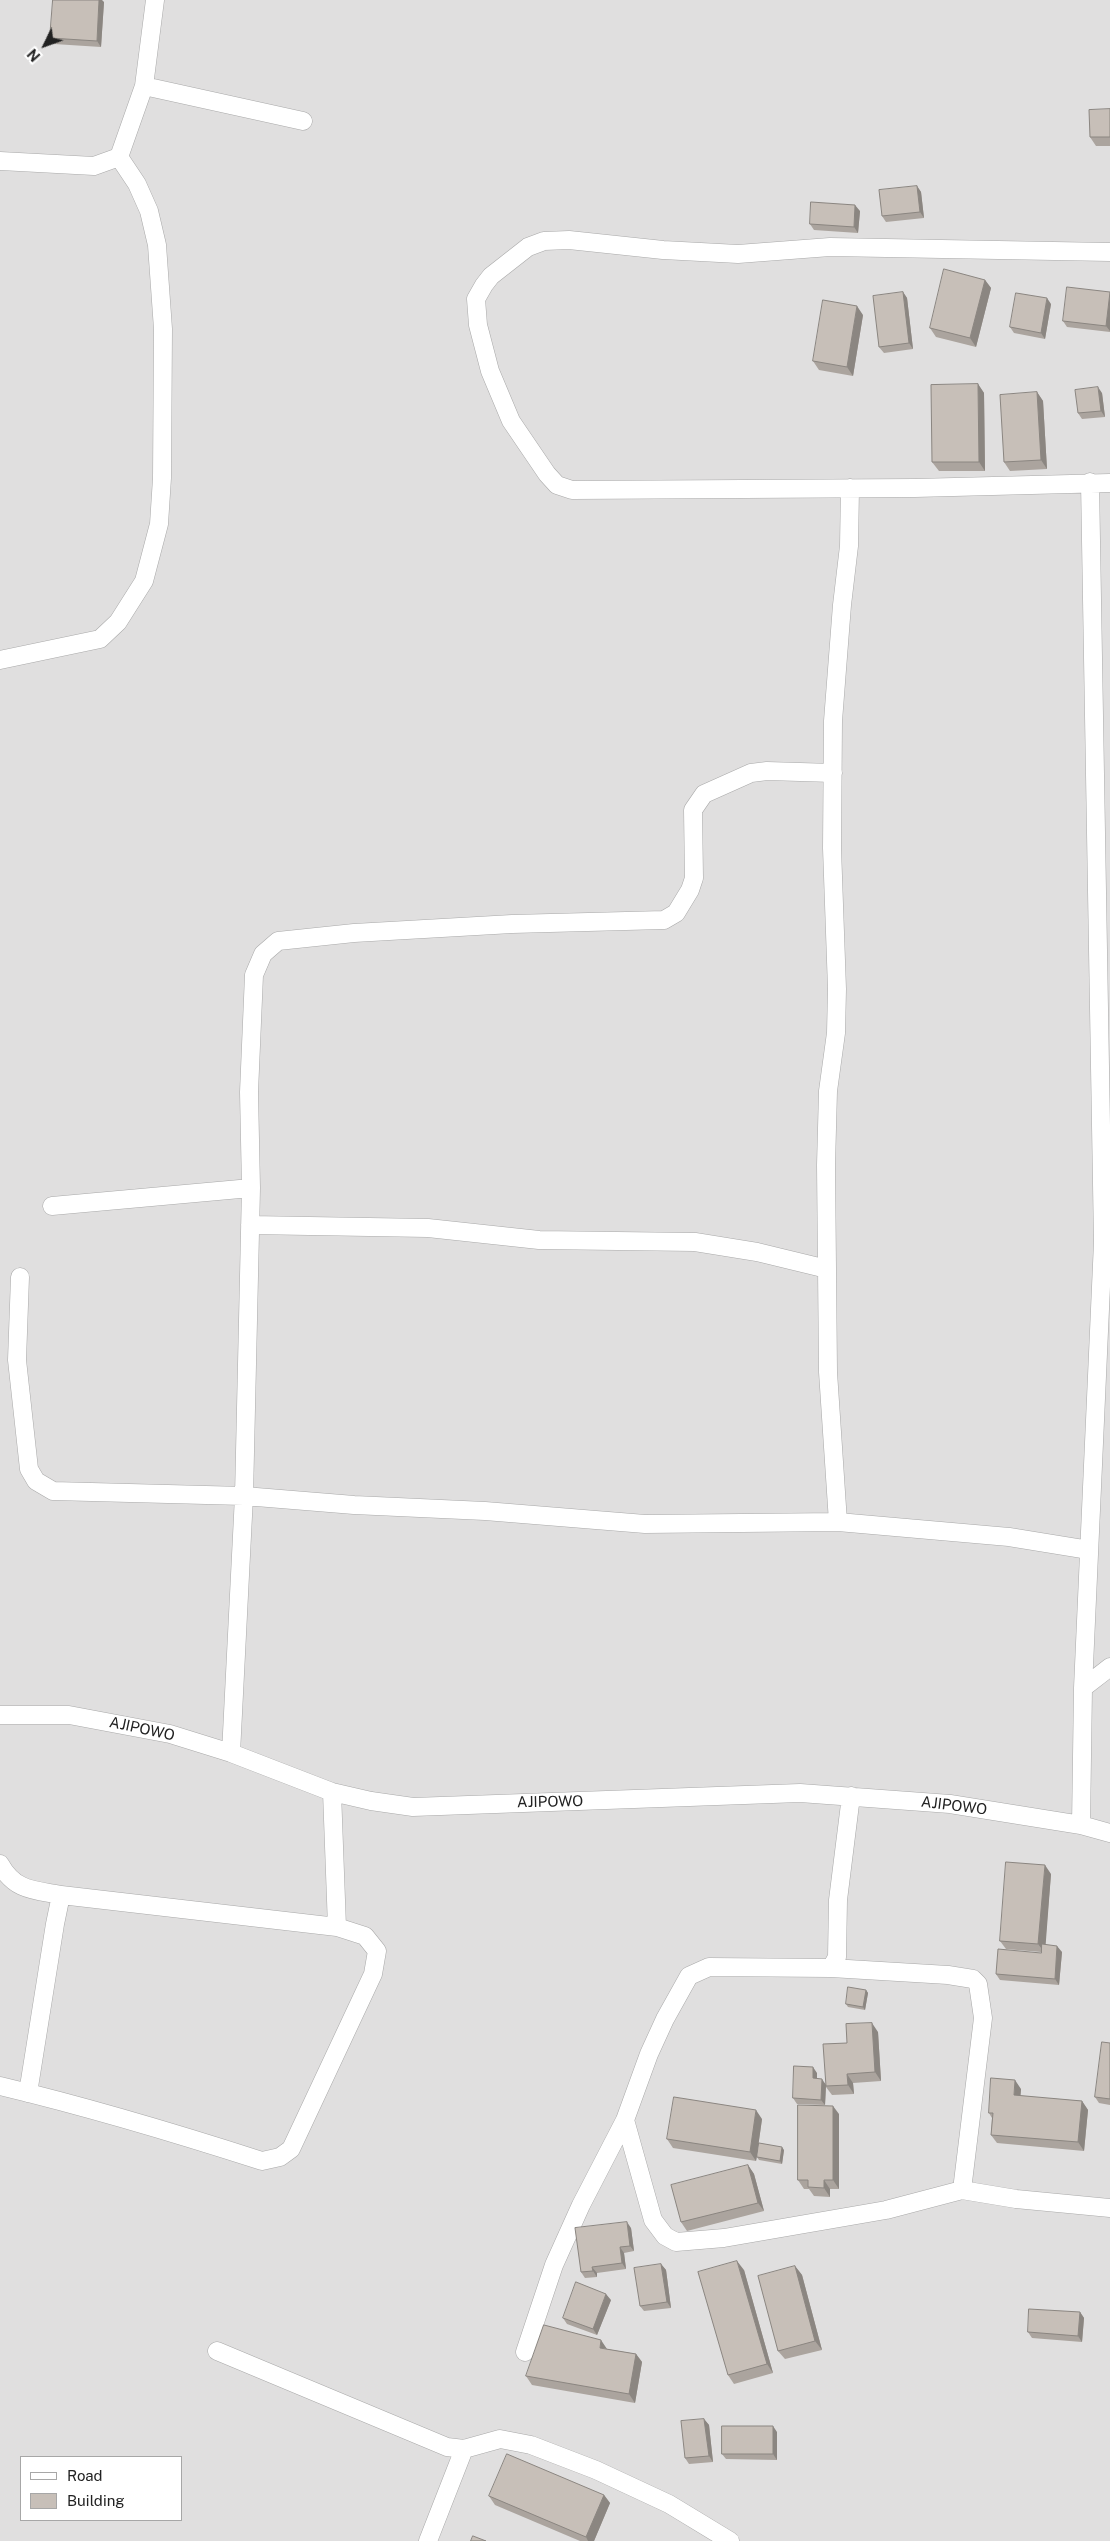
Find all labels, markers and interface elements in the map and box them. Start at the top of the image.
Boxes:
north arrow [20,20,70,70]
text: N [24,46,43,64]
street label: AJIPOWO [108,1713,176,1745]
street label: AJIPOWO [517,1792,583,1812]
street label: AJIPOWO [920,1793,988,1819]
legend [20,2456,182,2521]
text: Road [67,2467,103,2484]
text: Building [67,2492,125,2509]

